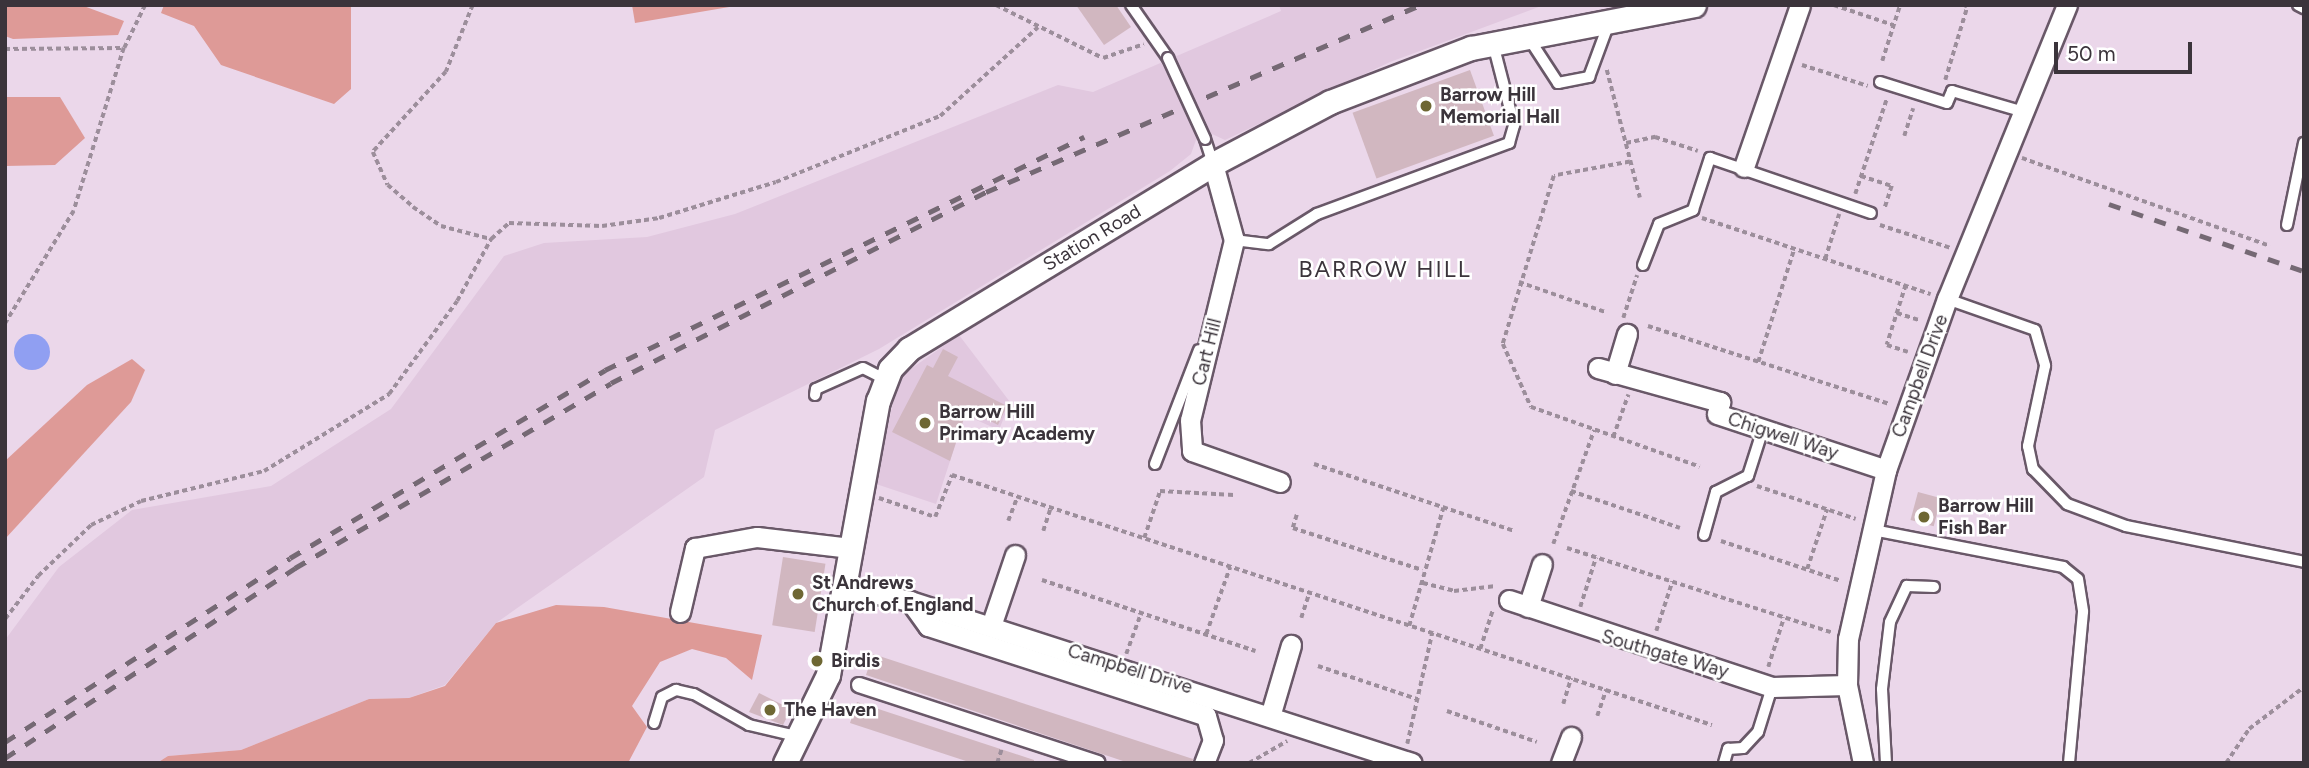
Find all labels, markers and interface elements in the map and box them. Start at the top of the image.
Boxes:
scale bar [2057,28,2195,72]
text: 50 m [2067,41,2116,66]
place label: Barrow Hill Memorial Hall [1440,84,1560,128]
marker: Barrow Hill Memorial Hall [1418,98,1434,114]
street label: Station Road [1039,200,1145,276]
district label: BARROW HILL [1300,255,1470,283]
street label: Campbell Drive [1887,311,1953,441]
street label: Cart Hill [1188,316,1226,388]
place label: Barrow Hill Primary Academy [939,401,1095,445]
street label: Chigwell Way [1725,407,1841,465]
marker: Barrow Hill Primary Academy [917,415,933,431]
place label: Barrow Hill Fish Bar [1938,495,2034,539]
marker: Barrow Hill Fish Bar [1916,509,1932,525]
place label: St Andrews Church of England [812,572,974,616]
marker: St Andrews Church of England [790,586,806,602]
street label: Southgate Way [1599,625,1731,683]
street label: Campbell Drive [1065,639,1195,699]
place label: Birdis [831,650,880,672]
marker: Birdis [809,653,825,669]
place label: The Haven [784,699,877,721]
marker: The Haven [762,702,778,718]

